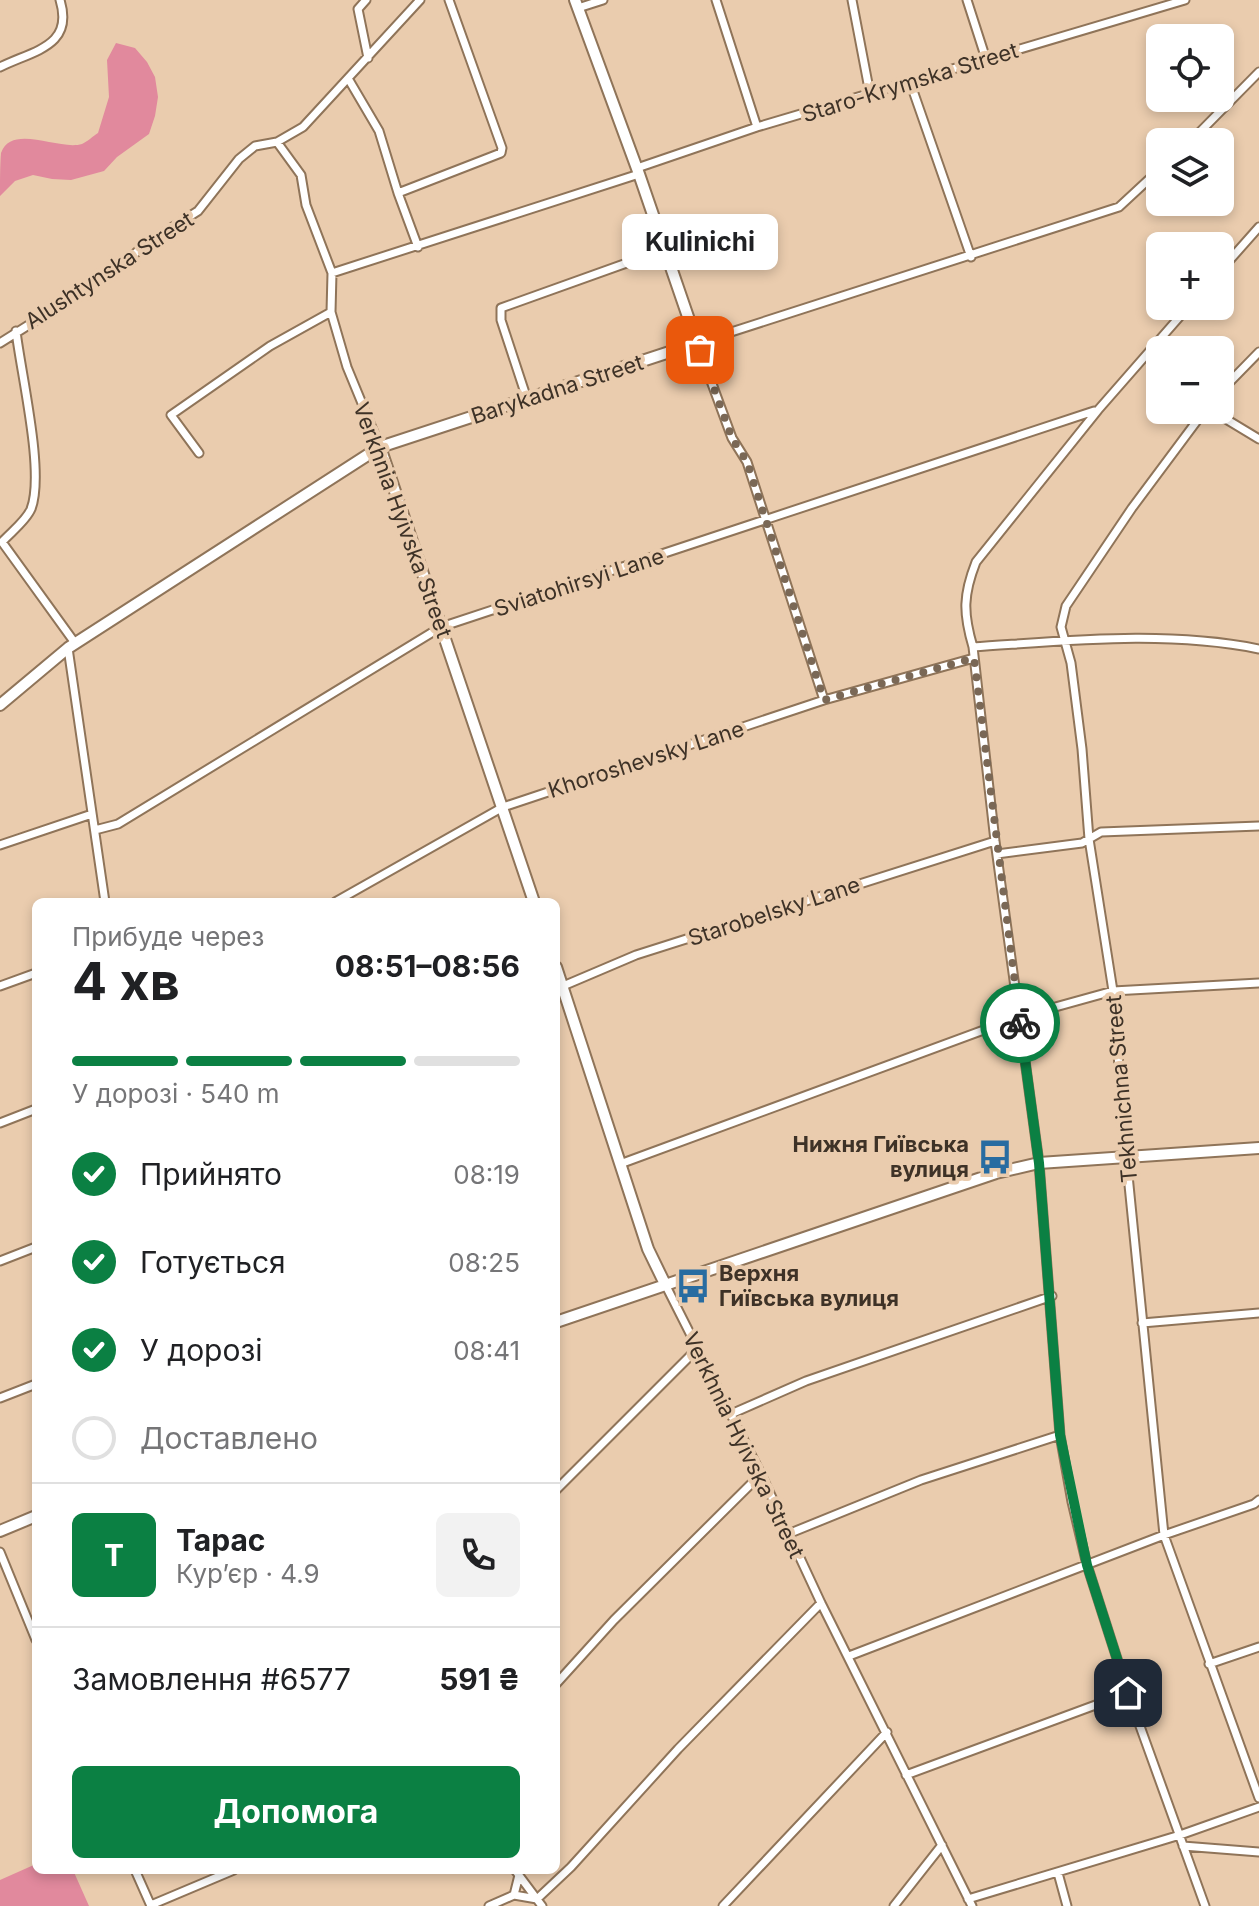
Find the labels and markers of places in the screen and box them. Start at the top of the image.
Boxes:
callout: Kulinichi [622,214,778,270]
pin [666,316,734,384]
place label: Нижня Гиївська вулиця [792,1131,969,1182]
bus stop icon: Нижня Гиївська вулиця [976,1138,1014,1176]
place label: Верхня Гиївська вулиця [719,1260,899,1311]
bus stop icon: Верхня Гиївська вулиця [674,1267,712,1305]
pin [1094,1659,1162,1727]

